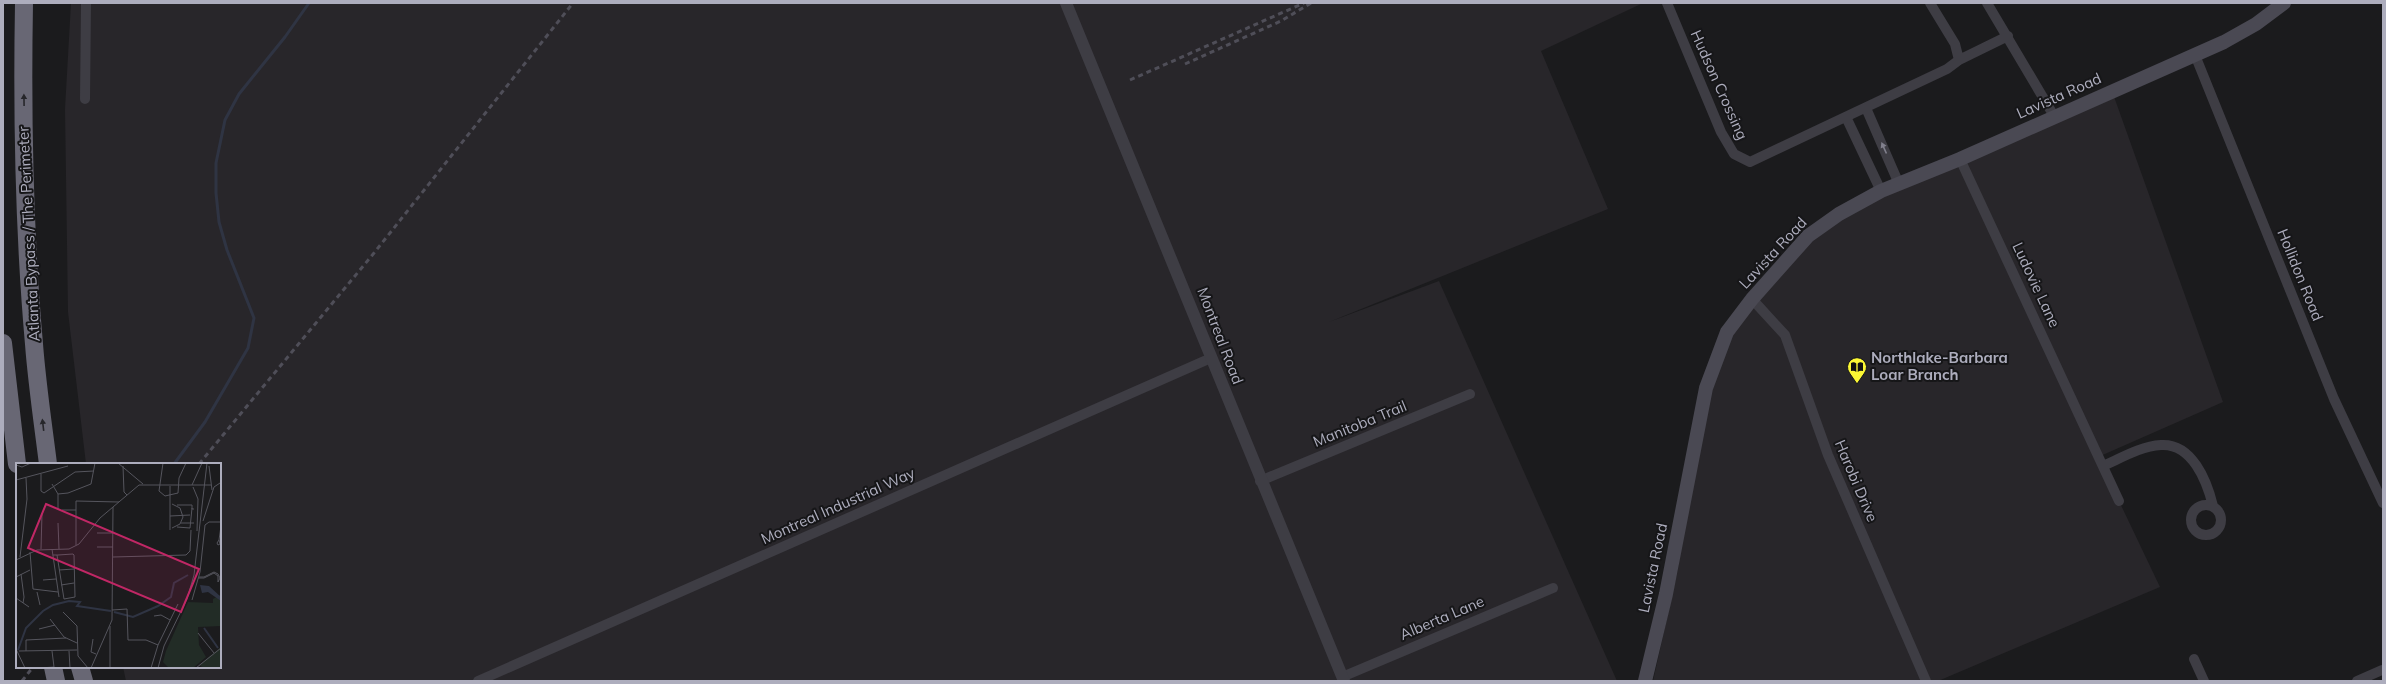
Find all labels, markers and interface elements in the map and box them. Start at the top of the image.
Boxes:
street label: Hudson Crossing [1687,27,1752,143]
street label: Lavista Road [2013,68,2104,123]
one-way arrow [21,93,27,106]
street label: Atlanta Bypass / The Perimeter [13,125,44,342]
one-way arrow [1880,142,1887,154]
street label: Lavista Road [1735,213,1811,292]
street label: Hollidon Road [2273,226,2328,324]
street label: Ludovie Lane [2008,239,2064,330]
street label: Montreal Road [1193,285,1248,387]
place label: Northlake-Barbara Loar Branch [1871,348,2008,384]
library icon: Northlake-Barbara Loar Branch [1846,356,1868,384]
street label: Manitoba Trail [1310,396,1409,451]
one-way arrow [40,419,46,431]
street label: Harobi Drive [1831,437,1882,525]
inset map [16,463,221,668]
street label: Montreal Industrial Way [758,463,918,548]
street label: Lavista Road [1634,521,1671,614]
street label: Alberta Lane [1397,591,1487,644]

